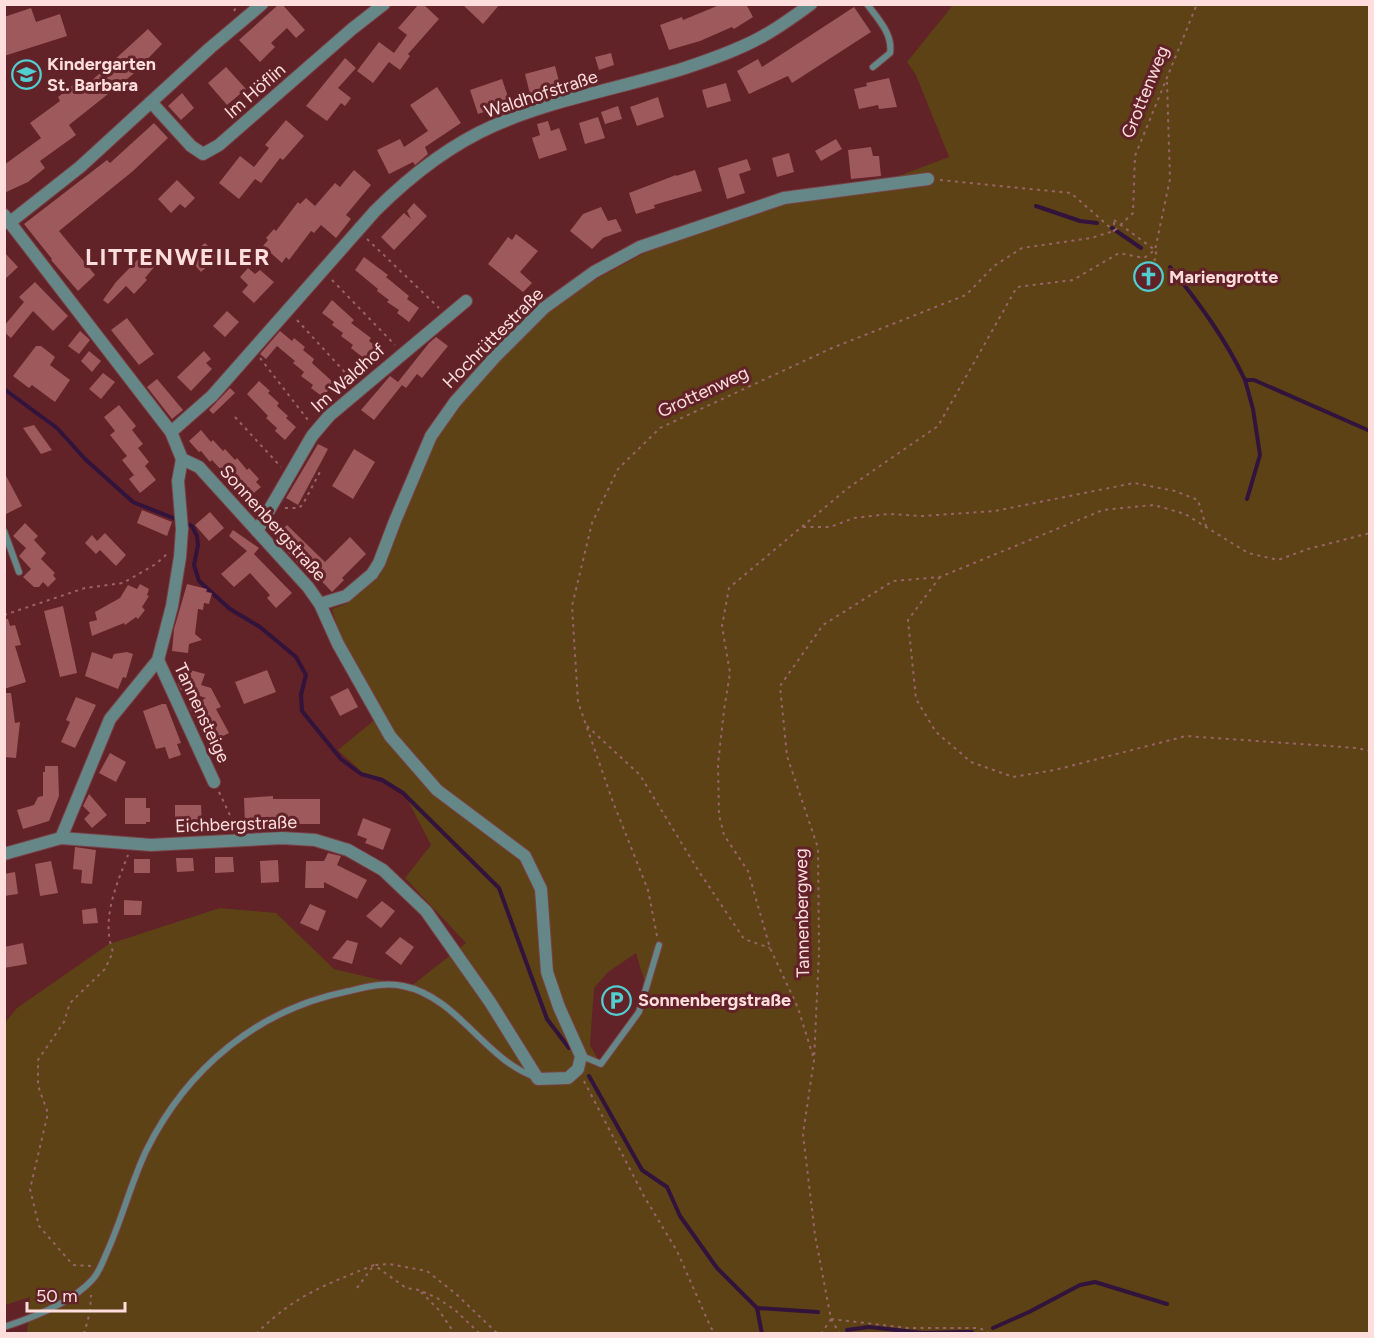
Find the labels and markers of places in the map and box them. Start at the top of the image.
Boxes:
place label: Kindergarten St. Barbara [47,53,156,96]
school or university icon: Kindergarten St. Barbara [10,58,42,90]
church icon: Mariengrotte [1132,261,1164,293]
place label: Mariengrotte [1169,266,1278,288]
parking icon: Sonnenbergstraße [601,984,633,1016]
place label: Sonnenbergstraße [638,989,791,1011]

